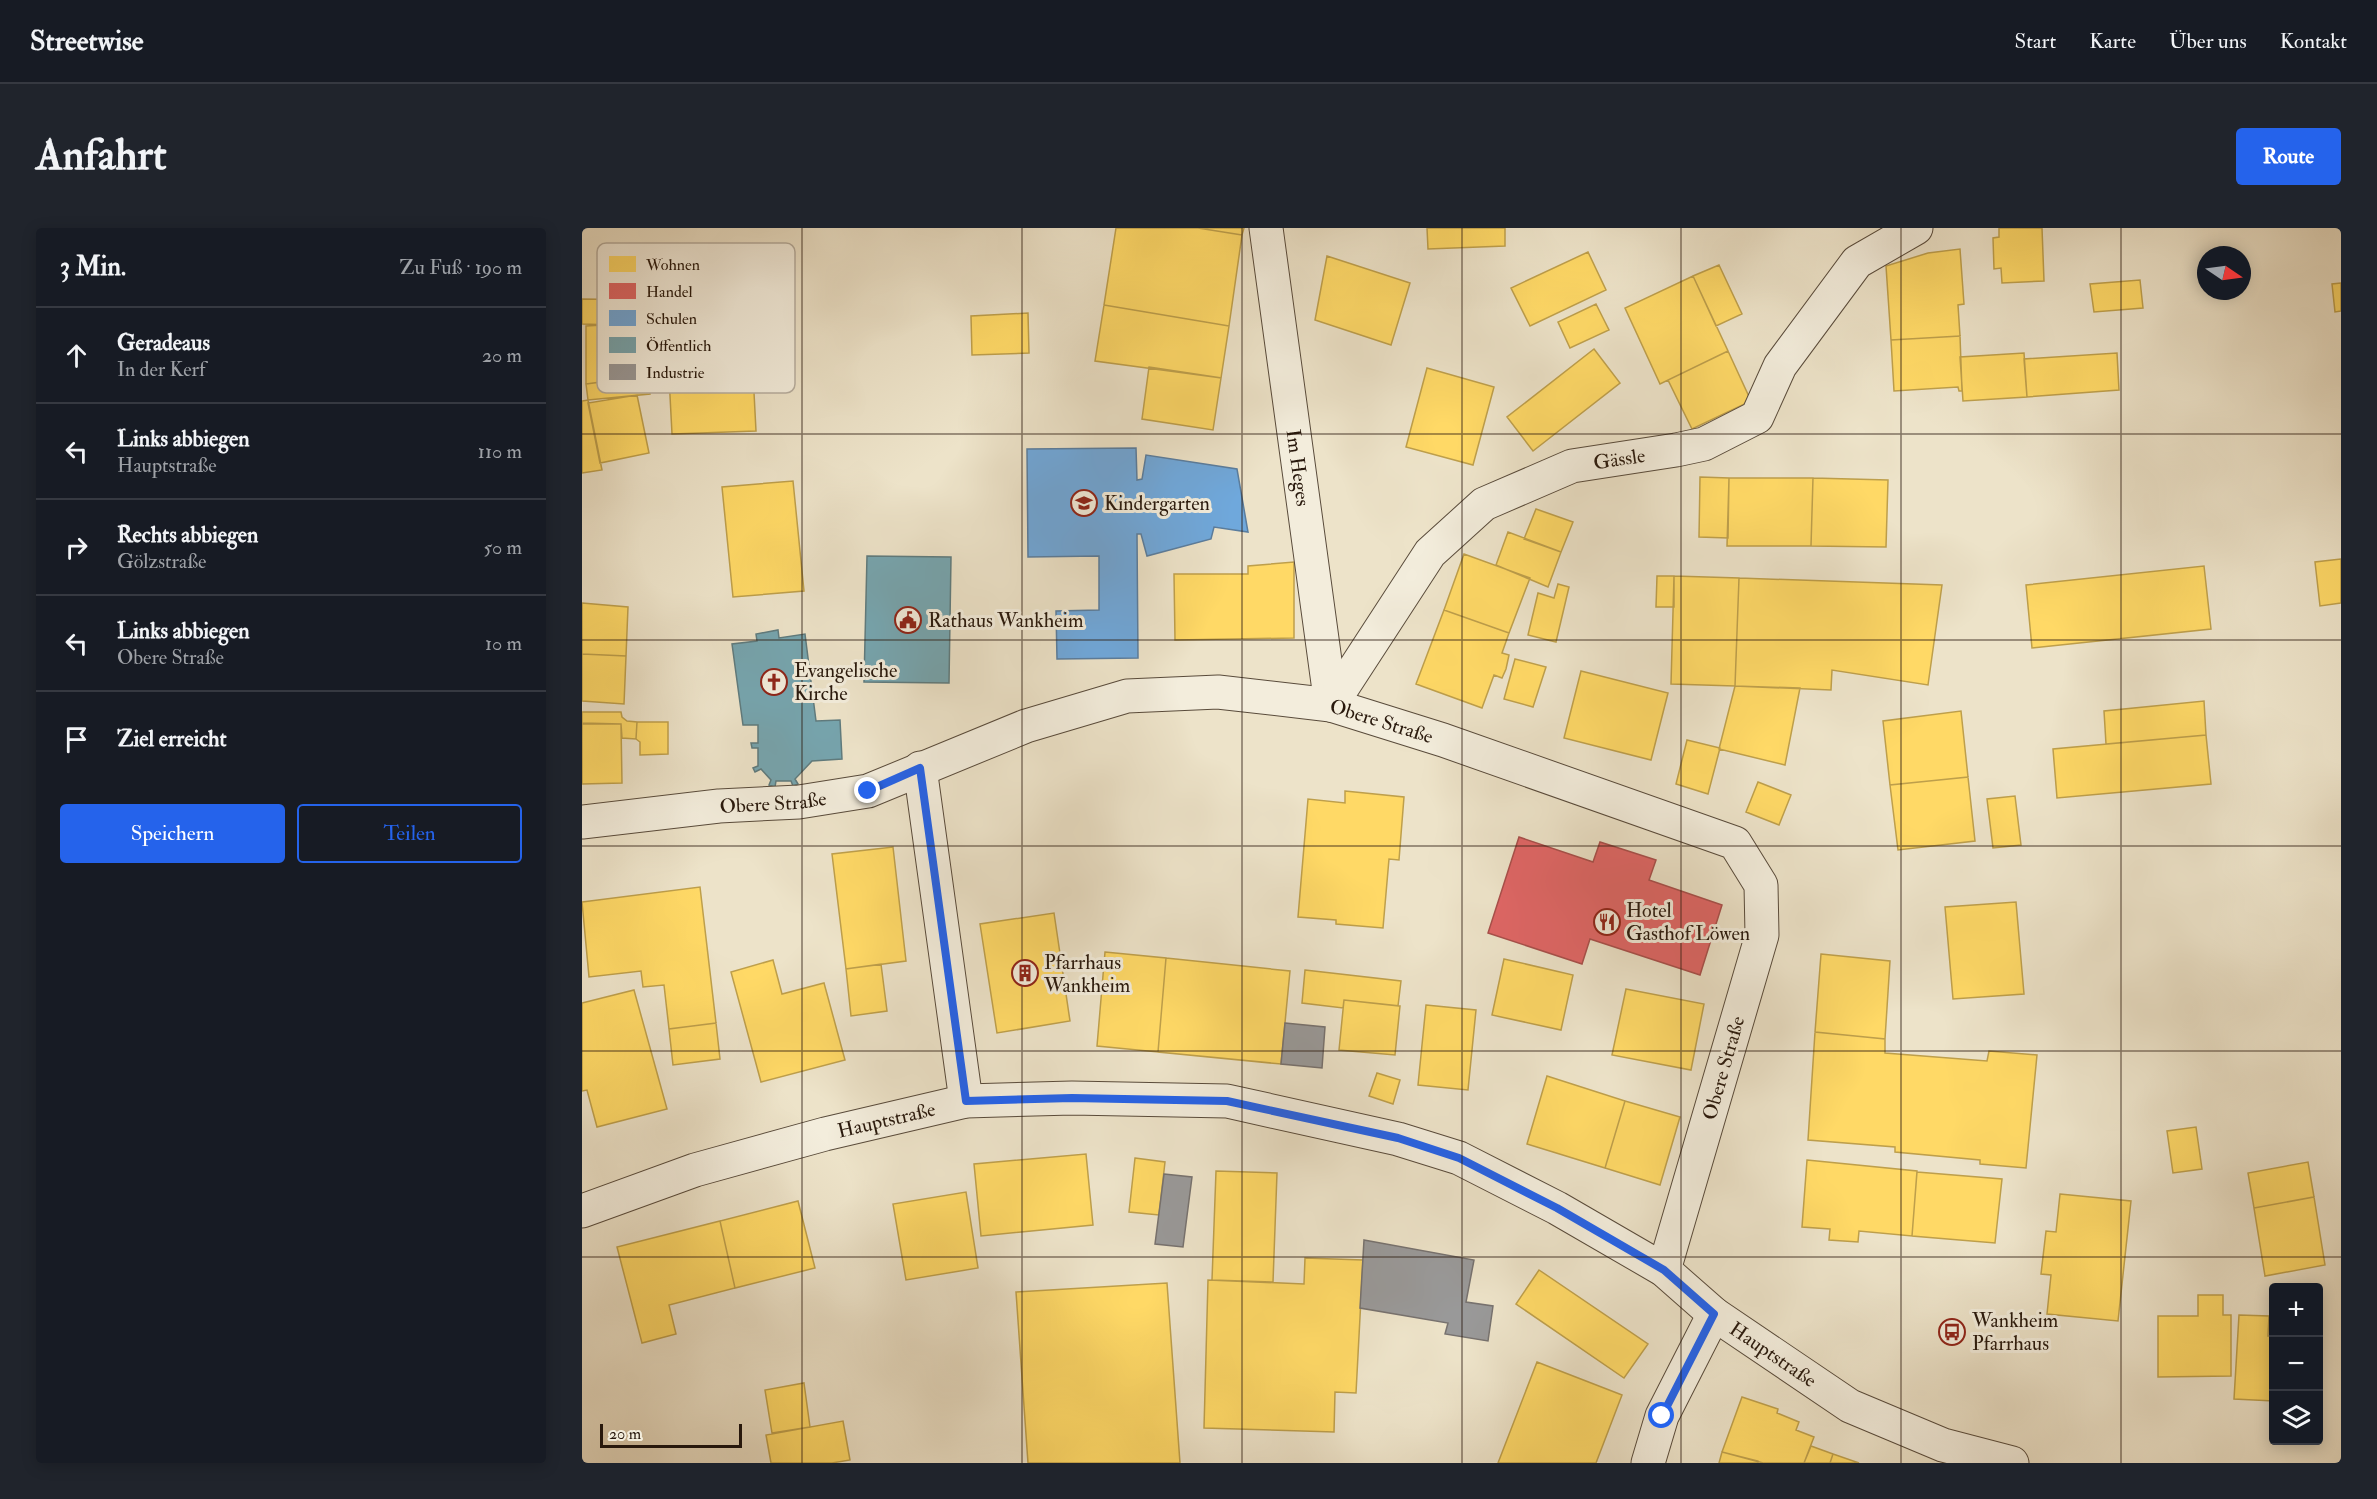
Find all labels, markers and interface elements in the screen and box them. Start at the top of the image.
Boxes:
text: Streetwise [30,24,144,59]
text: Start [2014,28,2056,55]
text: Karte [2089,28,2136,55]
text: Über uns [2169,28,2247,55]
text: Kontakt [2280,28,2347,55]
button: Route [2236,128,2341,185]
text: Anfahrt [36,130,167,182]
legend [597,243,795,393]
north arrow [2197,246,2251,300]
text: 3 Min. [60,251,126,283]
text: Zu Fuß · 190 m [400,255,522,280]
text: Wohnen [645,255,700,275]
text: Handel [646,282,693,302]
text: Schulen [646,309,697,329]
text: Geradeaus [117,329,210,357]
text: Öffentlich [646,336,712,356]
icon: ahead [60,339,93,372]
text: 20 m [482,343,522,368]
text: In der Kerf [117,357,205,382]
text: Industrie [646,363,705,383]
text: Links abbiegen [117,425,250,453]
street label: Im Heges [1281,428,1316,508]
icon: left [60,435,93,468]
text: 110 m [478,439,522,464]
street label: Gässle [1592,443,1647,476]
text: Hauptstraße [117,453,217,478]
school or university icon: Kindergarten [1069,488,1099,518]
place label: Kindergarten [1104,491,1210,516]
text: Rechts abbiegen [117,521,258,549]
icon: right [60,531,93,564]
text: 50 m [483,535,522,560]
text: Gölzstraße [117,549,206,574]
public building icon: Rathaus Wankheim [893,605,923,635]
place label: Rathaus Wankheim [928,608,1084,633]
text: Links abbiegen [117,617,250,645]
icon: left [60,627,93,660]
text: 10 m [485,631,522,656]
text: Obere Straße [117,645,224,670]
place label: Evangelische Kirche [794,658,897,706]
church icon: Evangelische Kirche [759,667,789,697]
street label: Obere Straße [1327,693,1436,749]
icon: arrive [60,723,93,756]
text: Ziel erreicht [117,725,227,753]
route end [854,777,880,803]
street label: Obere Straße [719,786,828,819]
button: Speichern [60,804,285,863]
button: Teilen [297,804,522,863]
place label: Hotel Gasthof Löwen [1626,898,1750,946]
restaurant icon: Hotel Gasthof Löwen [1592,907,1622,937]
place label: Pfarrhaus Wankheim [1043,950,1131,998]
building icon: Pfarrhaus Wankheim [1010,958,1040,988]
street label: Obere Straße [1697,1013,1750,1123]
street label: Hauptstraße [835,1097,938,1144]
map controls [2269,1283,2323,1445]
button: + [2269,1283,2323,1337]
place label: Wankheim Pfarrhaus [1971,1308,2059,1356]
street label: Hauptstraße [1725,1316,1821,1393]
bus stop icon: Wankheim Pfarrhaus [1937,1317,1967,1347]
button: − [2269,1337,2323,1391]
button: layers [2269,1391,2323,1445]
route start [1648,1402,1674,1428]
scale bar [600,1421,742,1448]
text: 20 m [609,1424,641,1444]

